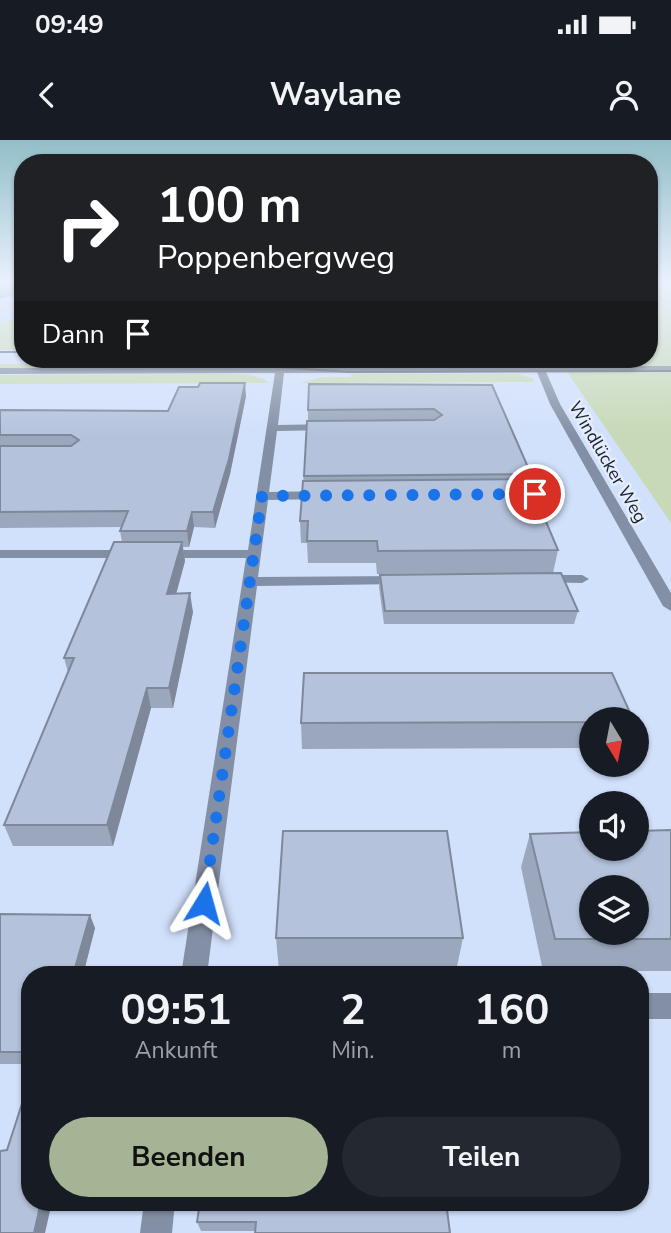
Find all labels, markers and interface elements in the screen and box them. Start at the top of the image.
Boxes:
text: 09:49 [35,7,104,42]
text: Waylane [270,73,401,116]
icon: back [28,76,66,114]
icon: person [605,76,643,114]
text: 100 m [157,172,301,239]
icon: right [42,182,133,273]
text: Poppenbergweg [157,236,395,279]
icon: arrive [119,315,157,353]
text: Dann [42,317,105,352]
street label: Windlücker Weg [563,397,653,527]
pin [505,464,565,524]
icon: arrive [516,475,554,513]
north arrow [579,707,649,777]
map controls [579,707,649,945]
button: sound [579,791,649,861]
position arrow [167,866,241,940]
button: layers [579,875,649,945]
text: 09:51 [120,982,232,1039]
text: 2 [340,982,365,1039]
text: 160 [474,982,550,1039]
text: Ankunft [135,1035,217,1066]
text: Min. [331,1035,374,1066]
text: m [502,1035,522,1066]
button: Beenden [49,1117,328,1197]
button: Teilen [342,1117,621,1197]

